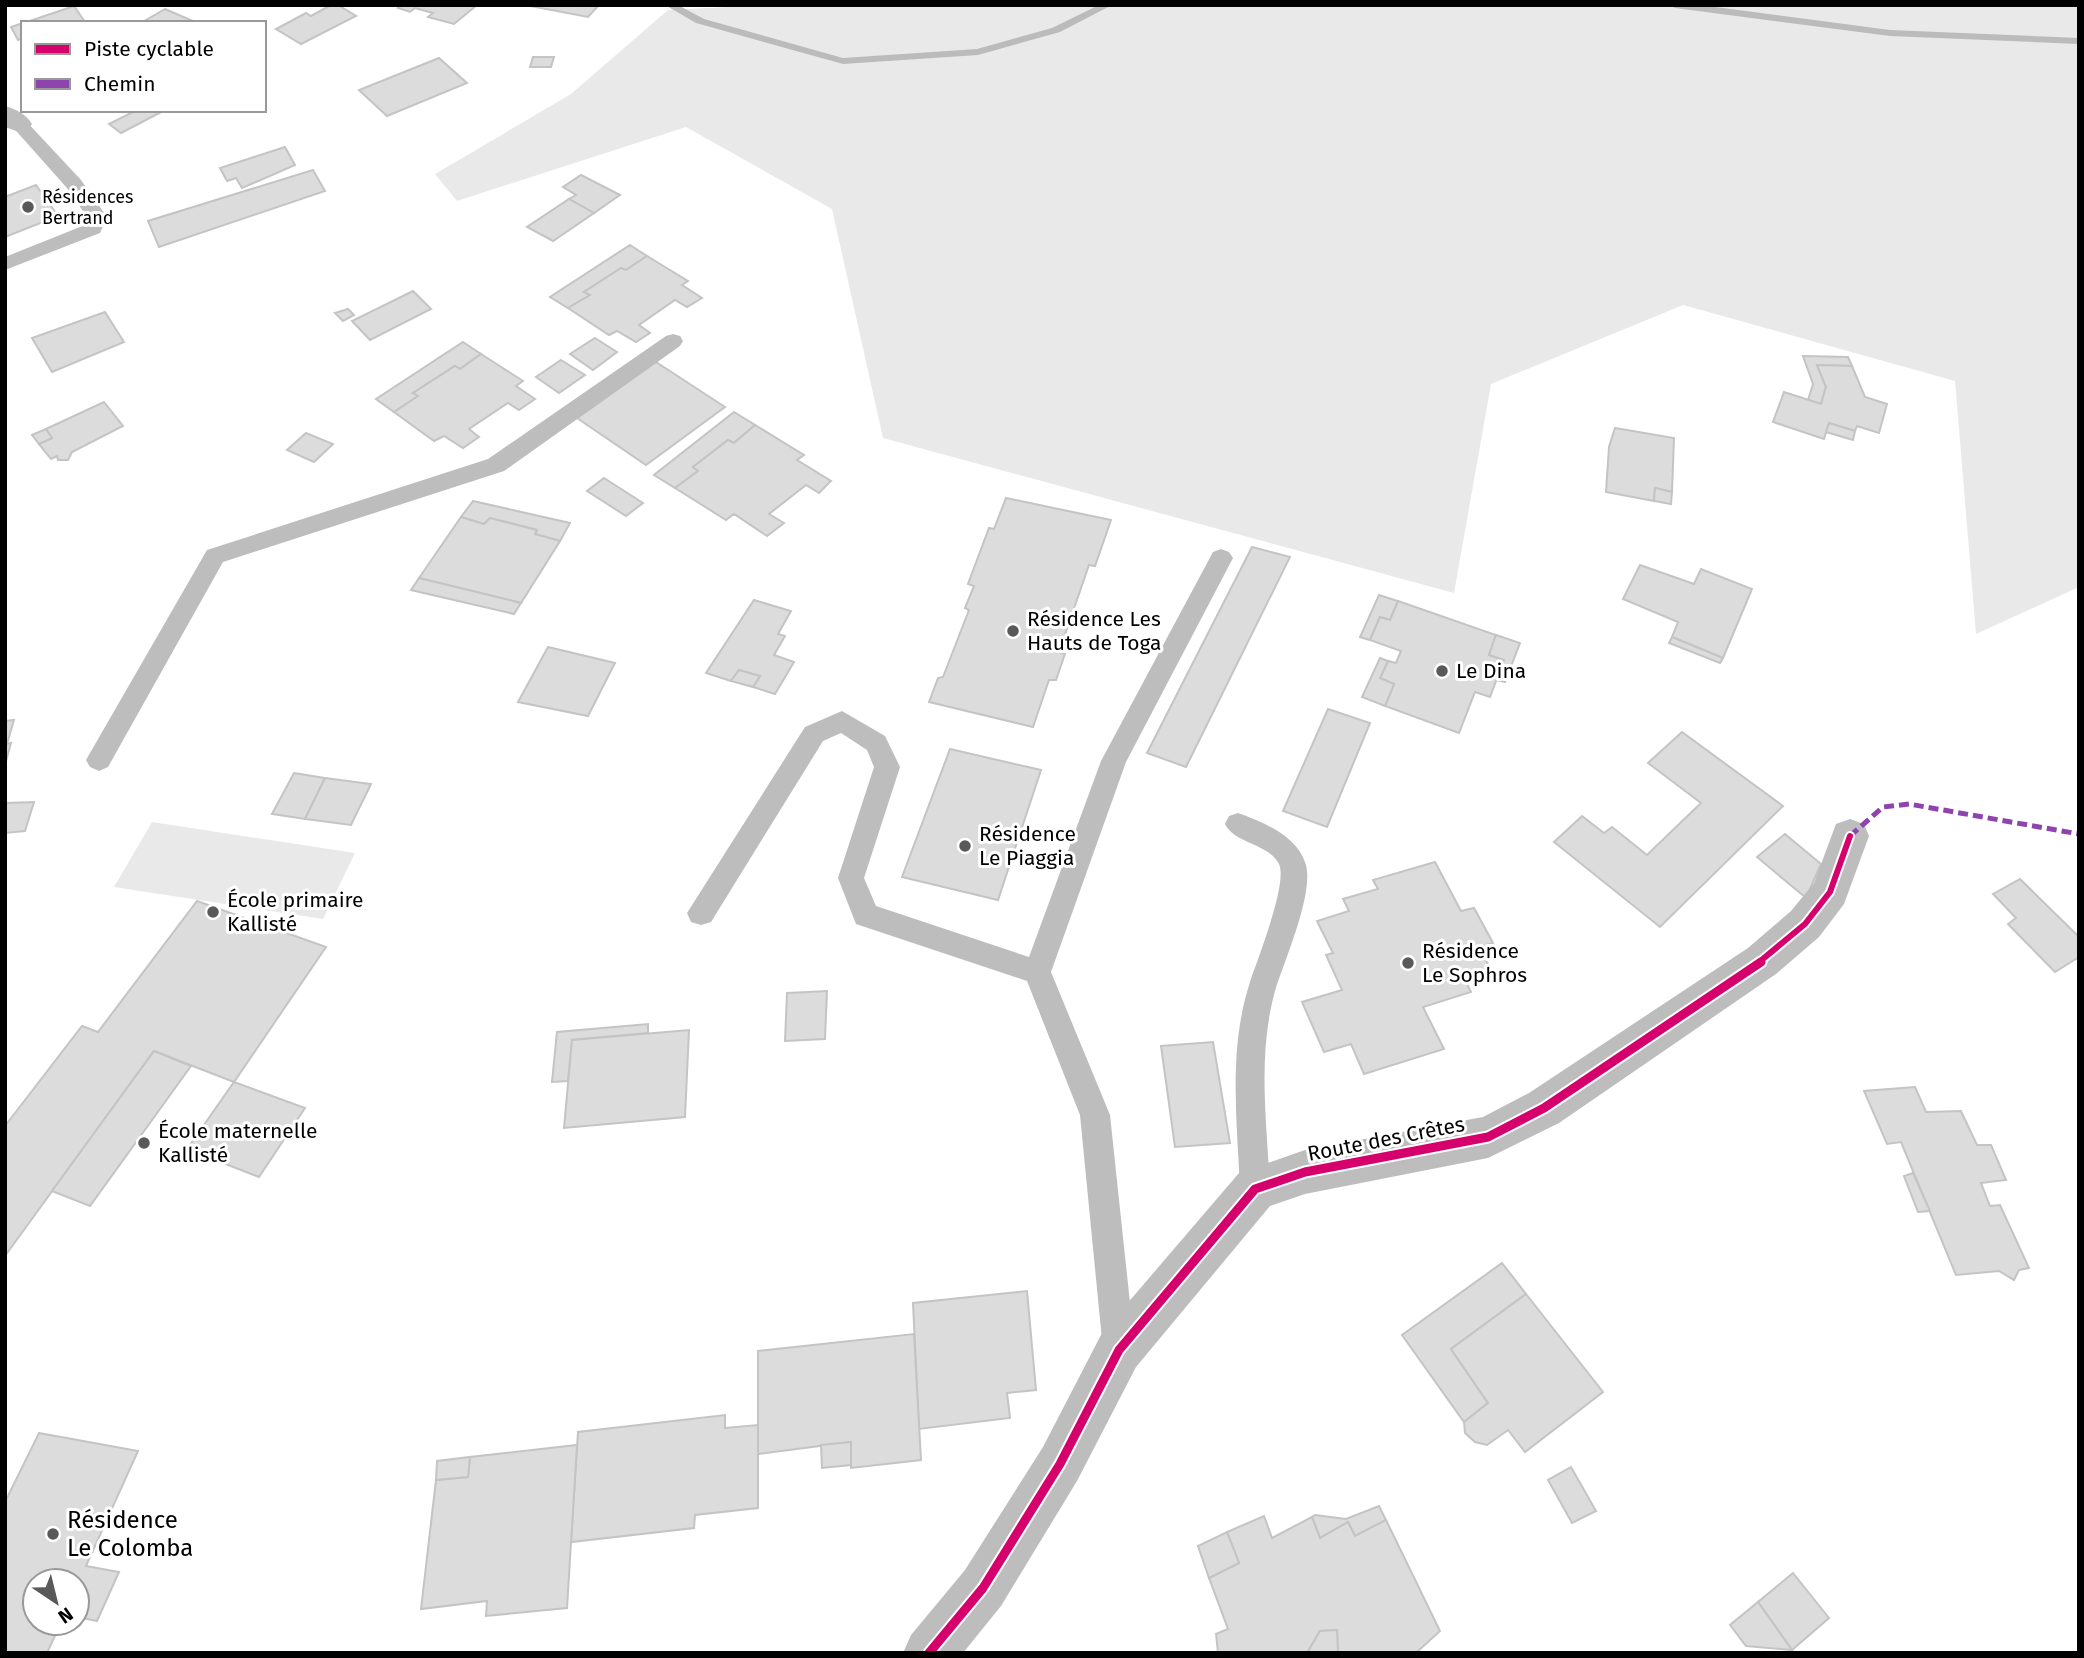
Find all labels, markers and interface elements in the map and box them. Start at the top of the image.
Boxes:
legend [21,21,266,112]
text: Piste cyclable [84,36,214,62]
text: Chemin [84,71,156,97]
place label: Résidences Bertrand [42,186,134,229]
marker: Résidences Bertrand [20,199,36,215]
place label: Résidence Les Hauts de Toga [1027,606,1161,656]
marker: Résidence Les Hauts de Toga [1005,623,1021,639]
place label: Le Dina [1456,658,1526,684]
marker: Le Dina [1434,663,1450,679]
place label: Résidence Le Piaggia [979,821,1076,871]
marker: Résidence Le Piaggia [957,838,973,854]
place label: École primaire Kallisté [227,887,364,937]
marker: École primaire Kallisté [205,904,221,920]
place label: Résidence Le Sophros [1422,938,1527,988]
marker: Résidence Le Sophros [1400,955,1416,971]
street label: Route des Crêtes [1305,1111,1467,1167]
place label: École maternelle Kallisté [158,1118,317,1168]
marker: École maternelle Kallisté [136,1135,152,1151]
place label: Résidence Le Colomba [67,1506,193,1562]
marker: Résidence Le Colomba [45,1526,61,1542]
north arrow [21,1567,91,1637]
text: N [54,1602,77,1629]

